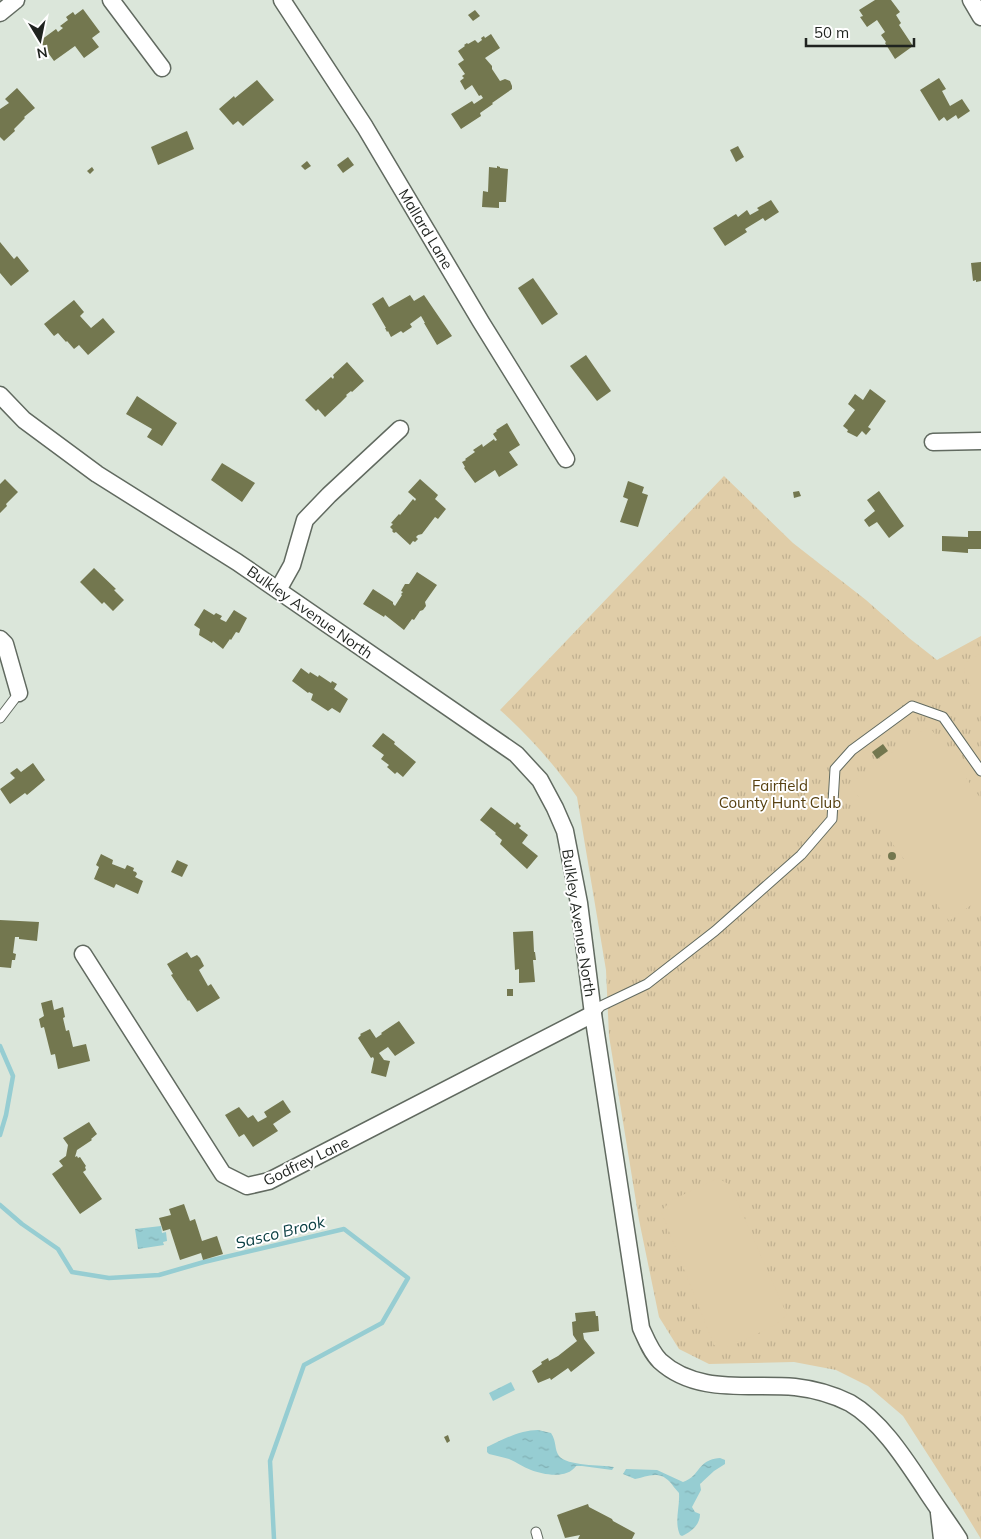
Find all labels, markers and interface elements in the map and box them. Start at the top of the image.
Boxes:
north arrow [15,15,65,65]
scale bar [806,15,914,47]
text: 50 m [814,23,849,42]
text: N [35,43,49,63]
street label: Mallard Lane [395,185,457,273]
street label: Bulkley Avenue North [243,561,377,663]
park label: Fairfield County Hunt Club [719,776,841,812]
street label: Bulkley Avenue North [558,848,600,998]
street label: Godfrey Lane [260,1132,352,1190]
water label: Sasco Brook [233,1211,328,1253]

